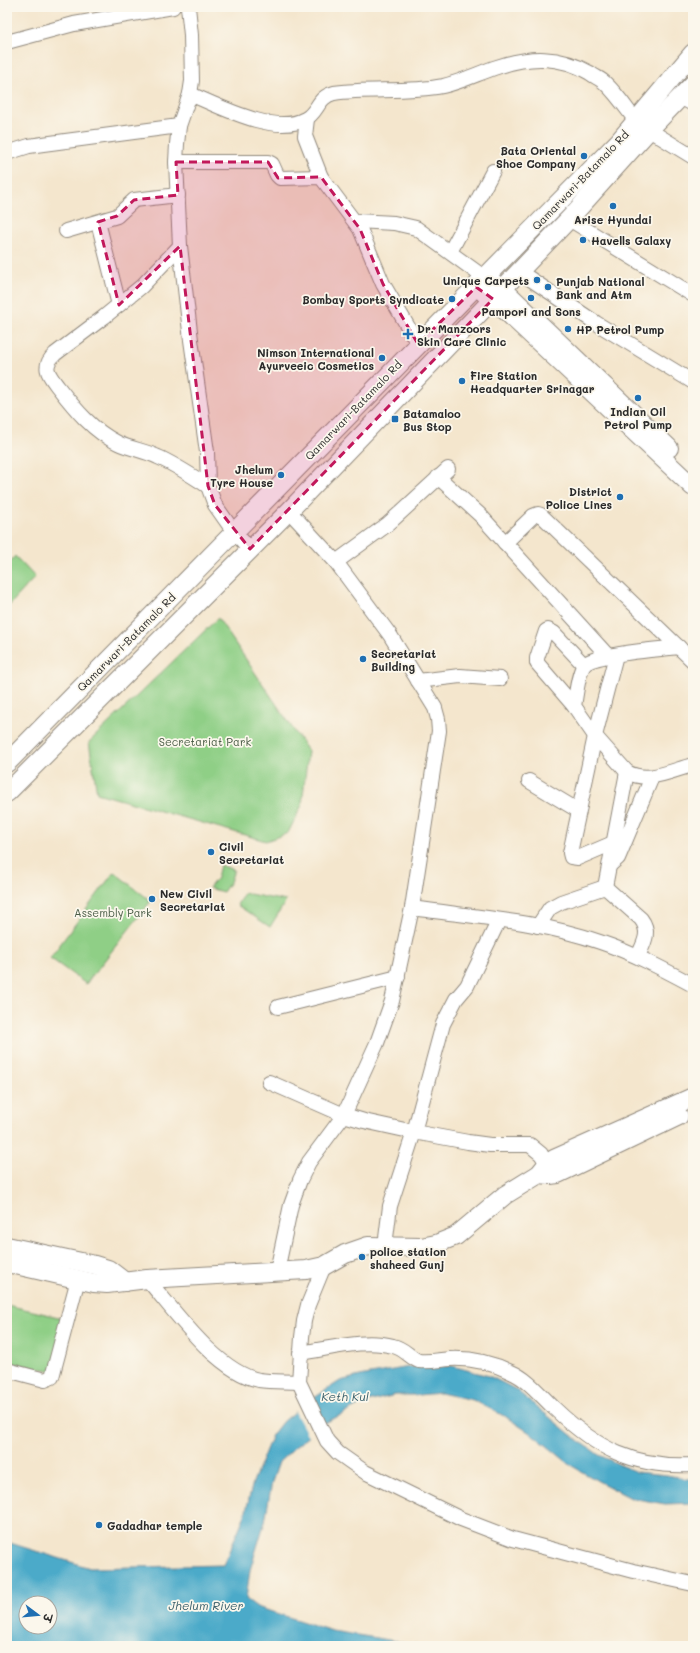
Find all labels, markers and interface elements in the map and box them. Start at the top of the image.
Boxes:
street label: Qamarwari-Batamalo Rd [528,127,632,233]
place label: Bata Oriental Shoe Company [496,143,576,171]
marker: Bata Oriental Shoe Company [579,151,589,161]
marker: Arise Hyundai [608,201,618,211]
place label: Arise Hyundai [574,212,652,227]
place label: Havells Galaxy [591,233,671,248]
marker: Havells Galaxy [578,235,588,245]
place label: Unique Carpets [443,273,529,288]
place label: Punjab National Bank and Atm [556,274,644,302]
marker: Unique Carpets [532,275,542,285]
marker: Punjab National Bank and Atm [543,282,553,292]
place label: Bombay Sports Syndicate [302,292,444,307]
marker: Pampori and Sons [526,293,536,303]
marker: Bombay Sports Syndicate [447,294,457,304]
place label: Pampori and Sons [481,304,581,319]
place label: Dr. Manzoors Skin Care Clinic [417,321,507,349]
place label: HP Petrol Pump [576,322,664,337]
marker: HP Petrol Pump [563,324,573,334]
marker: Dr. Manzoors Skin Care Clinic [402,328,414,340]
place label: Nimson International Ayurveeic Cosmetics [257,345,374,373]
marker: Nimson International Ayurveeic Cosmetics [377,353,387,363]
street label: Qamarwari-Batamalo Rd [301,357,405,463]
place label: Fire Station Headquarter Srinagar [470,368,595,396]
marker: Fire Station Headquarter Srinagar [457,376,467,386]
marker: Indian Oil Petrol Pump [633,393,643,403]
place label: Indian Oil Petrol Pump [604,404,672,432]
place label: Batamaloo Bus Stop [403,406,461,434]
marker: Batamaloo Bus Stop [390,414,400,424]
place label: Jhelum Tyre House [210,462,273,490]
marker: Jhelum Tyre House [276,470,286,480]
place label: District Police Lines [546,484,612,512]
marker: District Police Lines [615,492,625,502]
street label: Qamarwari-Batamalo Rd [74,590,178,694]
place label: Secretariat Building [371,646,436,674]
marker: Secretariat Building [358,654,368,664]
park label: Secretariat Park [159,734,251,749]
place label: Civil Secretariat [219,839,284,867]
marker: Civil Secretariat [206,847,216,857]
place label: New Civil Secretariat [160,886,225,914]
marker: New Civil Secretariat [147,894,157,904]
park label: Assembly Park [74,905,152,920]
place label: police station shaheed Gunj [370,1244,446,1272]
marker: police station shaheed Gunj [357,1252,367,1262]
water label: Keth Kul [321,1388,369,1404]
place label: Gadadhar temple [107,1518,203,1533]
marker: Gadadhar temple [94,1520,104,1530]
north arrow [18,1595,58,1635]
water label: Jhelum River [169,1597,243,1613]
text: उ [39,1611,57,1625]

